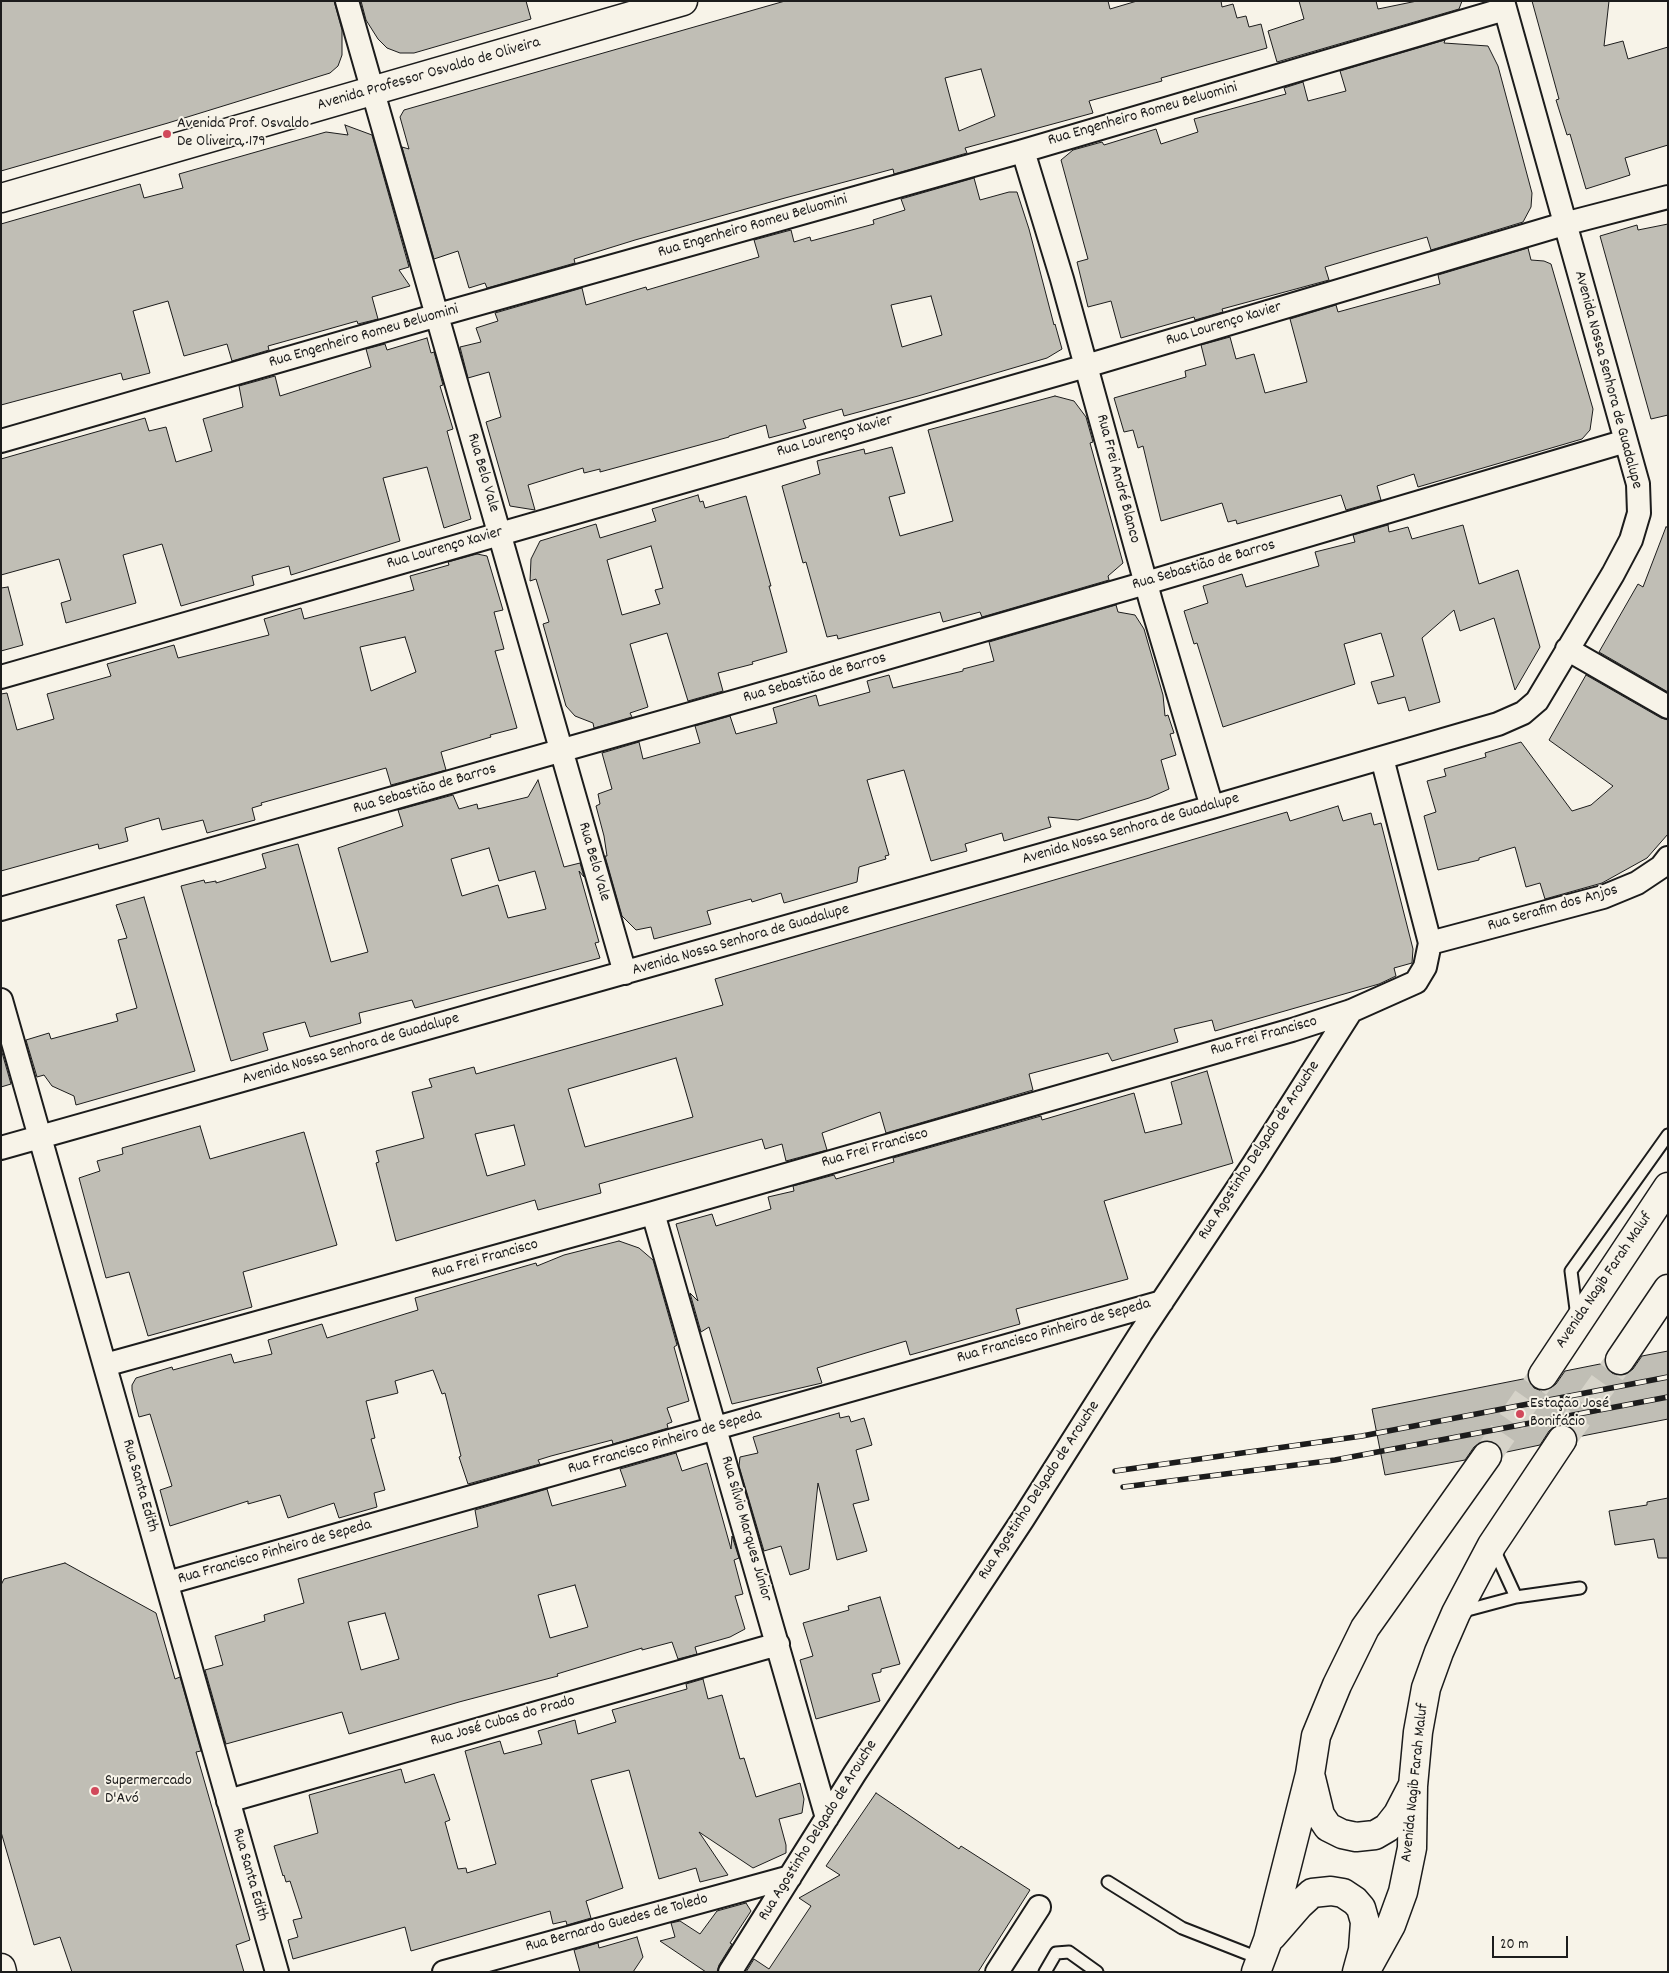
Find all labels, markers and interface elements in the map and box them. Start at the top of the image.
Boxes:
street label: Avenida Professor Osvaldo de Oliveira [315,34,543,116]
street label: Rua Engenheiro Romeu Beluomini [1046,79,1240,151]
place label: Avenida Prof. Osvaldo De Oliveira, 179 [177,115,309,153]
marker: Avenida Prof. Osvaldo De Oliveira, 179 [161,128,173,140]
street label: Rua Engenheiro Romeu Beluomini [656,191,850,263]
street label: Avenida Nossa Senhora de Guadalupe [1569,269,1645,491]
street label: Rua Lourenço Xavier [1164,298,1284,352]
street label: Rua Engenheiro Romeu Beluomini [267,301,461,373]
street label: Rua Lourenço Xavier [775,411,895,463]
street label: Rua Frei André Blanco [1091,413,1143,545]
street label: Rua Belo Vale [462,431,502,515]
street label: Rua Lourenço Xavier [385,523,505,575]
street label: Rua Sebastião de Barros [1130,536,1278,596]
street label: Rua Sebastião de Barros [741,649,889,709]
street label: Rua Sebastião de Barros [351,760,499,820]
street label: Avenida Nossa Senhora de Guadalupe [1020,790,1242,870]
street label: Rua Belo Vale [573,820,613,904]
street label: Rua Serafim dos Anjos [1486,881,1620,937]
street label: Avenida Nossa Senhora de Guadalupe [630,901,852,981]
street label: Avenida Nossa Senhora de Guadalupe [240,1010,462,1090]
street label: Rua Frei Francisco [1208,1013,1320,1061]
street label: Rua Agostinho Delgado de Arouche [1195,1058,1325,1244]
street label: Rua Frei Francisco [819,1125,931,1173]
street label: Avenida Nagib Farah Maluf [1552,1209,1658,1353]
street label: Rua Frei Francisco [429,1236,541,1284]
street label: Rua Francisco Pinheiro de Sepeda [955,1295,1153,1369]
place label: Estação José Bonifácio [1530,1395,1609,1433]
street label: Rua Agostinho Delgado de Arouche [975,1398,1105,1584]
street label: Rua Francisco Pinheiro de Sepeda [566,1406,764,1480]
marker: Estação José Bonifácio [1514,1408,1526,1420]
street label: Rua Santa Edith [117,1437,161,1535]
street label: Rua Sílvio Marques Júnior [715,1454,775,1604]
street label: Rua Francisco Pinheiro de Sepeda [176,1516,374,1590]
street label: Rua José Cubas do Prado [429,1692,577,1752]
street label: Avenida Nagib Farah Maluf [1398,1703,1434,1863]
street label: Rua Agostinho Delgado de Arouche [755,1737,883,1925]
place label: Supermercado D'Avó [105,1772,192,1810]
marker: Supermercado D'Avó [89,1785,101,1797]
street label: Rua Santa Edith [227,1826,271,1924]
street label: Rua Bernardo Guedes de Toledo [524,1890,710,1958]
scale bar [1494,1926,1570,1958]
text: 20 m [1500,1934,1528,1956]

